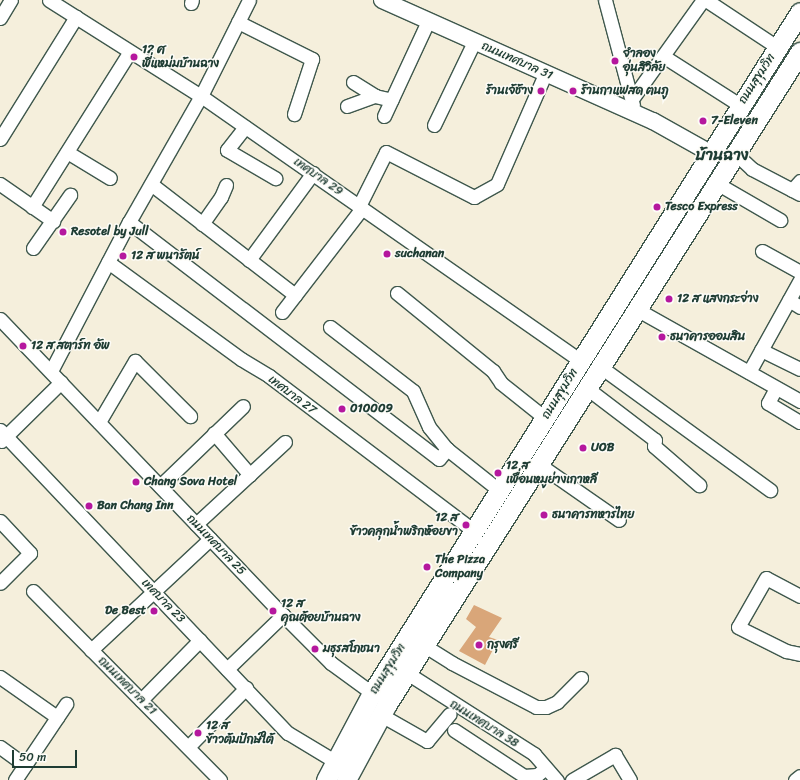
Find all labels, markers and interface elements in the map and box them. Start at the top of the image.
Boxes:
street label: ถนนเทศบาล 31 [479,39,555,83]
place label: 12 ศ พี่แหม่มบ้านฉาง [142,43,219,71]
place label: จำลอง อุ่นสิวิลัย [623,47,665,75]
street label: ถนนสุขุมวิท [735,51,779,107]
marker: 12 ศ พี่แหม่มบ้านฉาง [129,52,139,62]
marker: จำลอง อุ่นสิวิลัย [610,56,620,66]
place label: ร้านเจ้ช้าง [486,84,533,98]
place label: ร้านกาแฟสด ฅนภู [581,84,669,98]
marker: ร้านเจ้ช้าง [536,86,546,96]
marker: ร้านกาแฟสด ฅนภู [568,86,578,96]
place label: 7-Eleven [711,114,758,128]
marker: 7-Eleven [698,116,708,126]
district label: บ้านฉาง [696,145,748,165]
street label: เทศบาล 29 [291,155,345,199]
place label: Tesco Express [665,200,739,214]
marker: Tesco Express [652,202,662,212]
place label: Resotel by Jull [71,225,148,239]
marker: Resotel by Jull [58,227,68,237]
place label: suchanan [395,247,444,261]
place label: 12 ส พนารัตน์ [131,249,200,263]
marker: suchanan [382,249,392,259]
marker: 12 ส พนารัตน์ [118,251,128,261]
place label: 12 ส แสงกระจ่าง [677,292,758,306]
marker: 12 ส แสงกระจ่าง [664,294,674,304]
place label: ธนาคารออมสิน [670,330,745,344]
marker: ธนาคารออมสิน [657,332,667,342]
place label: 12 ส สตาร์ท อัพ [31,339,110,353]
marker: 12 ส สตาร์ท อัพ [18,341,28,351]
street label: ถนนสุขุมวิท [539,366,581,422]
street label: เทศบาล 27 [265,372,319,418]
place label: 010009 [350,402,393,416]
marker: 010009 [337,404,347,414]
place label: UOB [591,441,614,455]
marker: UOB [578,443,588,453]
place label: 12 ส เพื่อนหมูย่างเกาหลี [506,459,597,487]
marker: 12 ส เพื่อนหมูย่างเกาหลี [493,468,503,478]
place label: Chang Sova Hotel [144,475,237,489]
marker: Chang Sova Hotel [131,477,141,487]
place label: Ban Chang Inn [97,499,173,513]
marker: Ban Chang Inn [84,501,94,511]
place label: ธนาคารทหารไทย [552,508,634,522]
marker: ธนาคารทหารไทย [539,510,549,520]
place label: 12 ส ข้าวคลุกน้ำพริกห้อยขา [350,511,458,539]
street label: ถนนเทศบาล 25 [183,512,249,578]
marker: 12 ส ข้าวคลุกน้ำพริกห้อยขา [461,520,471,530]
place label: The Pizza Company [435,553,485,581]
marker: The Pizza Company [422,562,432,572]
street label: เทศบาล 23 [138,576,188,626]
place label: 12 ส คุณต้อยบ้านฉาง [281,597,361,625]
place label: De Best [105,604,146,618]
marker: De Best [149,606,159,616]
marker: 12 ส คุณต้อยบ้านฉาง [268,606,278,616]
place label: กรุงศรี [487,638,518,652]
marker: กรุงศรี [474,640,484,650]
street label: ถนนสุขุมวิท [367,641,409,697]
place label: มธุรสโภชนา [323,642,380,656]
marker: มธุรสโภชนา [310,644,320,654]
street label: ถนนเทศบาล 21 [95,654,159,718]
street label: ถนนเทศบาล 38 [447,697,521,751]
place label: 12 ส ข้าวต้มปักษ์ใต้ [206,719,274,747]
marker: 12 ส ข้าวต้มปักษ์ใต้ [193,728,203,738]
scale bar [14,742,79,768]
text: 50 m [19,746,46,768]

